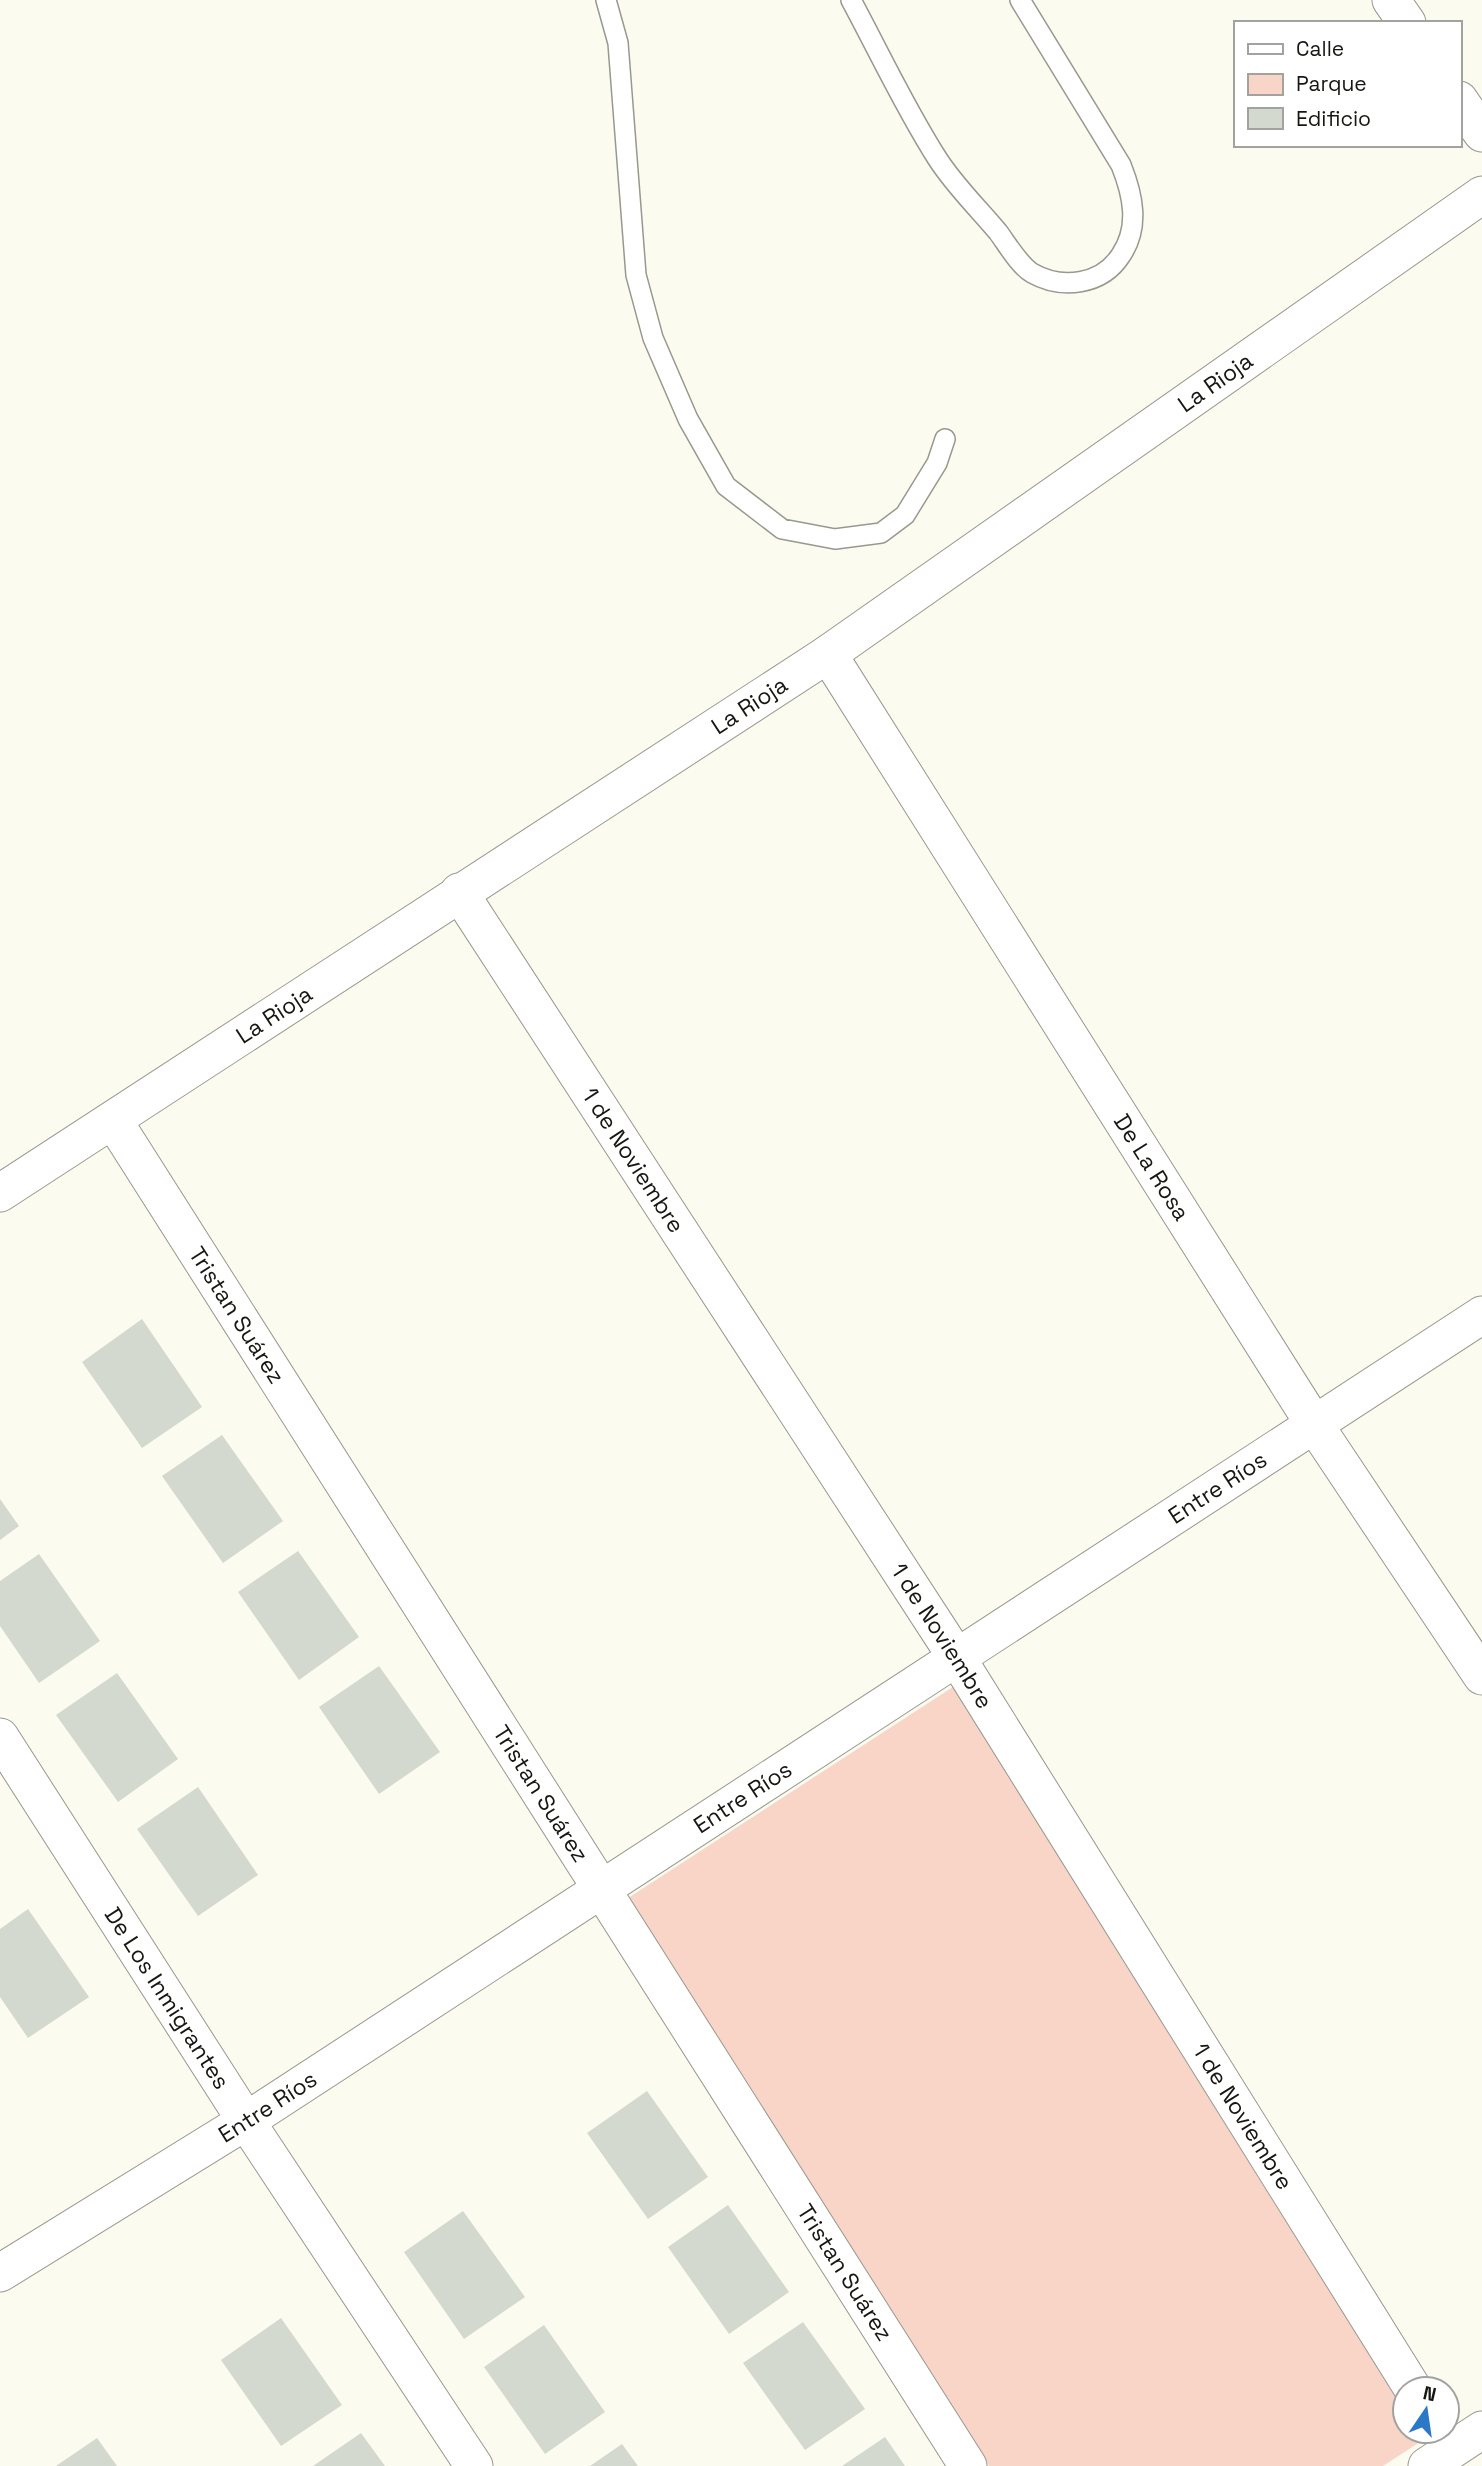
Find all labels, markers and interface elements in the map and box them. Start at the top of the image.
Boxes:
legend [1234,21,1461,147]
text: Calle [1296,35,1344,62]
text: Parque [1296,70,1367,97]
text: Edificio [1296,105,1371,132]
street label: La Rioja [1172,346,1259,419]
street label: La Rioja [705,670,793,741]
street label: La Rioja [230,979,318,1050]
street label: 1 de Noviembre [575,1082,692,1239]
street label: De La Rosa [1107,1108,1197,1226]
street label: Tristan Suárez [182,1241,292,1389]
street label: Entre Ríos [1163,1444,1272,1531]
street label: 1 de Noviembre [884,1557,1000,1714]
street label: Tristan Suárez [486,1719,596,1868]
street label: Entre Ríos [688,1754,798,1840]
street label: De Los Inmigrantes [98,1901,237,2095]
street label: 1 de Noviembre [1186,2038,1300,2195]
street label: Entre Ríos [213,2064,323,2150]
street label: Tristan Suárez [790,2198,900,2346]
north arrow [1391,2375,1461,2445]
text: N [1421,2380,1439,2408]

